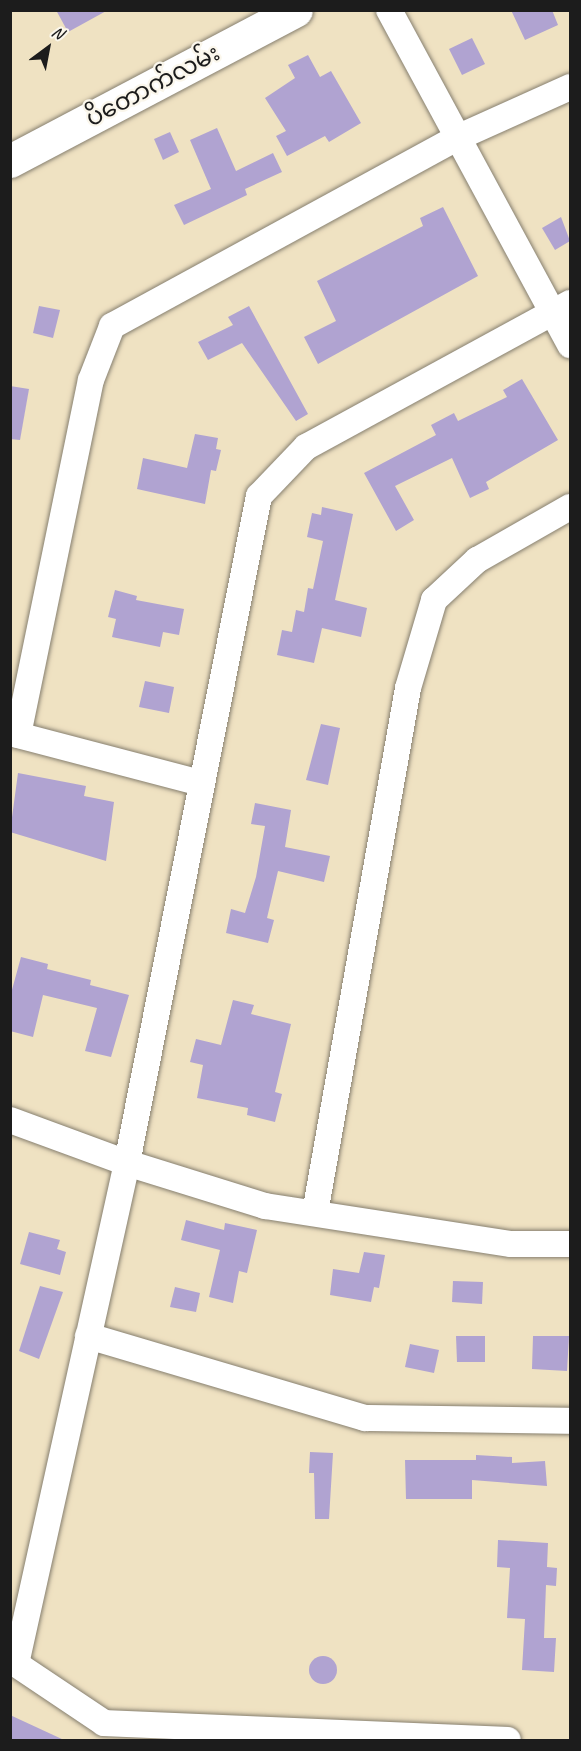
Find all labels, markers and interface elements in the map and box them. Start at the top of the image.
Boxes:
north arrow [18,18,78,78]
text: N [48,22,67,44]
street label: ပိတောက်လမ်း [81,39,225,133]

